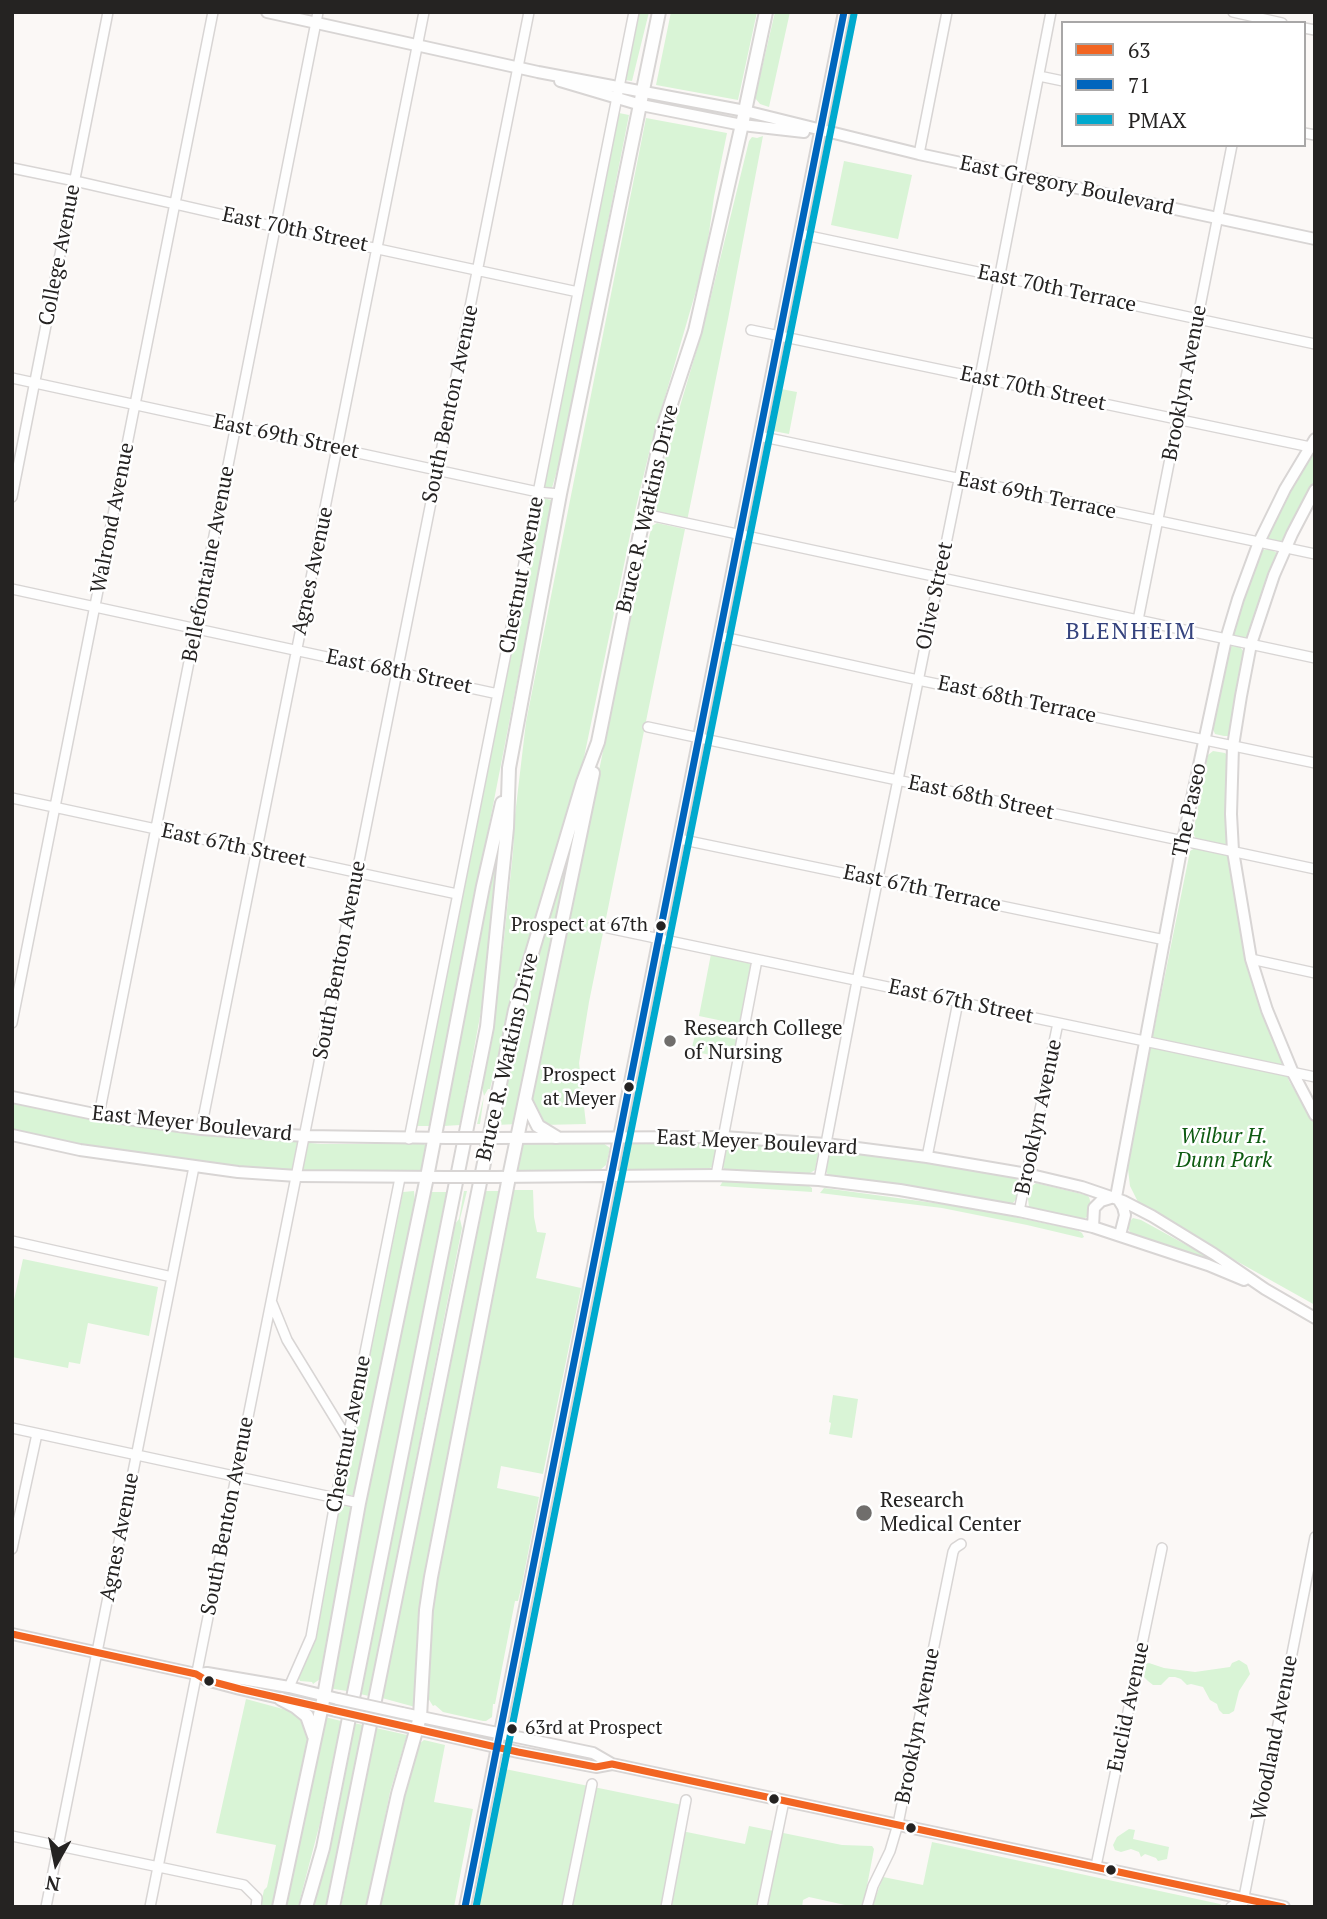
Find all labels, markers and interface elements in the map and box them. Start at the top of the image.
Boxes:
legend [1061,21,1306,147]
text: 63 [1128,36,1150,64]
text: 71 [1128,71,1150,99]
text: PMAX [1128,106,1187,134]
street label: East Gregory Boulevard [957,151,1177,221]
street label: College Avenue [34,182,86,328]
street label: East 70th Street [220,202,370,258]
street label: East 70th Terrace [975,260,1139,318]
street label: South Benton Avenue [418,303,484,505]
street label: Brooklyn Avenue [1158,303,1212,463]
street label: East 70th Street [958,361,1108,417]
street label: Bruce R. Watkins Drive [612,402,684,616]
street label: East 69th Street [211,409,361,465]
street label: Walrond Avenue [86,441,140,595]
street label: Bellefontaine Avenue [178,464,240,664]
street label: East 69th Terrace [955,467,1119,525]
street label: Chestnut Avenue [494,494,550,656]
street label: Agnes Avenue [287,504,339,638]
street label: Olive Street [911,540,959,652]
district label: BLENHEIM [1066,618,1196,646]
street label: East 68th Street [324,644,474,700]
street label: East 68th Terrace [935,671,1099,729]
street label: The Paseo [1168,761,1212,859]
street label: East 68th Street [906,770,1056,826]
street label: East 67th Street [159,818,309,874]
street label: South Benton Avenue [308,859,372,1061]
street label: East 67th Terrace [841,860,1003,918]
place label: Prospect at 67th [511,915,648,937]
marker: Prospect at 67th [654,919,668,933]
street label: Bruce R. Watkins Drive [472,950,544,1164]
street label: East 67th Street [886,974,1036,1030]
place label: Research College of Nursing [684,1016,843,1066]
marker: Research College of Nursing [662,1033,678,1049]
street label: Brooklyn Avenue [1010,1037,1068,1197]
place label: Prospect at Meyer [542,1065,616,1109]
marker: Prospect at Meyer [622,1080,636,1094]
street label: East Meyer Boulevard [91,1101,293,1147]
park label: Wilbur H. Dunn Park [1176,1124,1272,1174]
street label: East Meyer Boulevard [656,1125,858,1161]
street label: Chestnut Avenue [321,1353,377,1515]
street label: South Benton Avenue [196,1415,260,1617]
street label: Agnes Avenue [95,1470,145,1604]
place label: Research Medical Center [880,1488,1021,1538]
marker: Research Medical Center [854,1503,874,1523]
street label: Euclid Avenue [1103,1640,1155,1774]
street label: Brooklyn Avenue [891,1646,945,1806]
street label: Woodland Avenue [1247,1653,1303,1823]
unlabelled marker [202,1674,216,1688]
place label: 63rd at Prospect [525,1718,663,1740]
marker: 63rd at Prospect [505,1722,519,1736]
unlabelled marker [767,1792,781,1806]
unlabelled marker [904,1821,918,1835]
north arrow [21,1828,91,1898]
unlabelled marker [1104,1863,1118,1877]
text: N [44,1871,62,1898]

